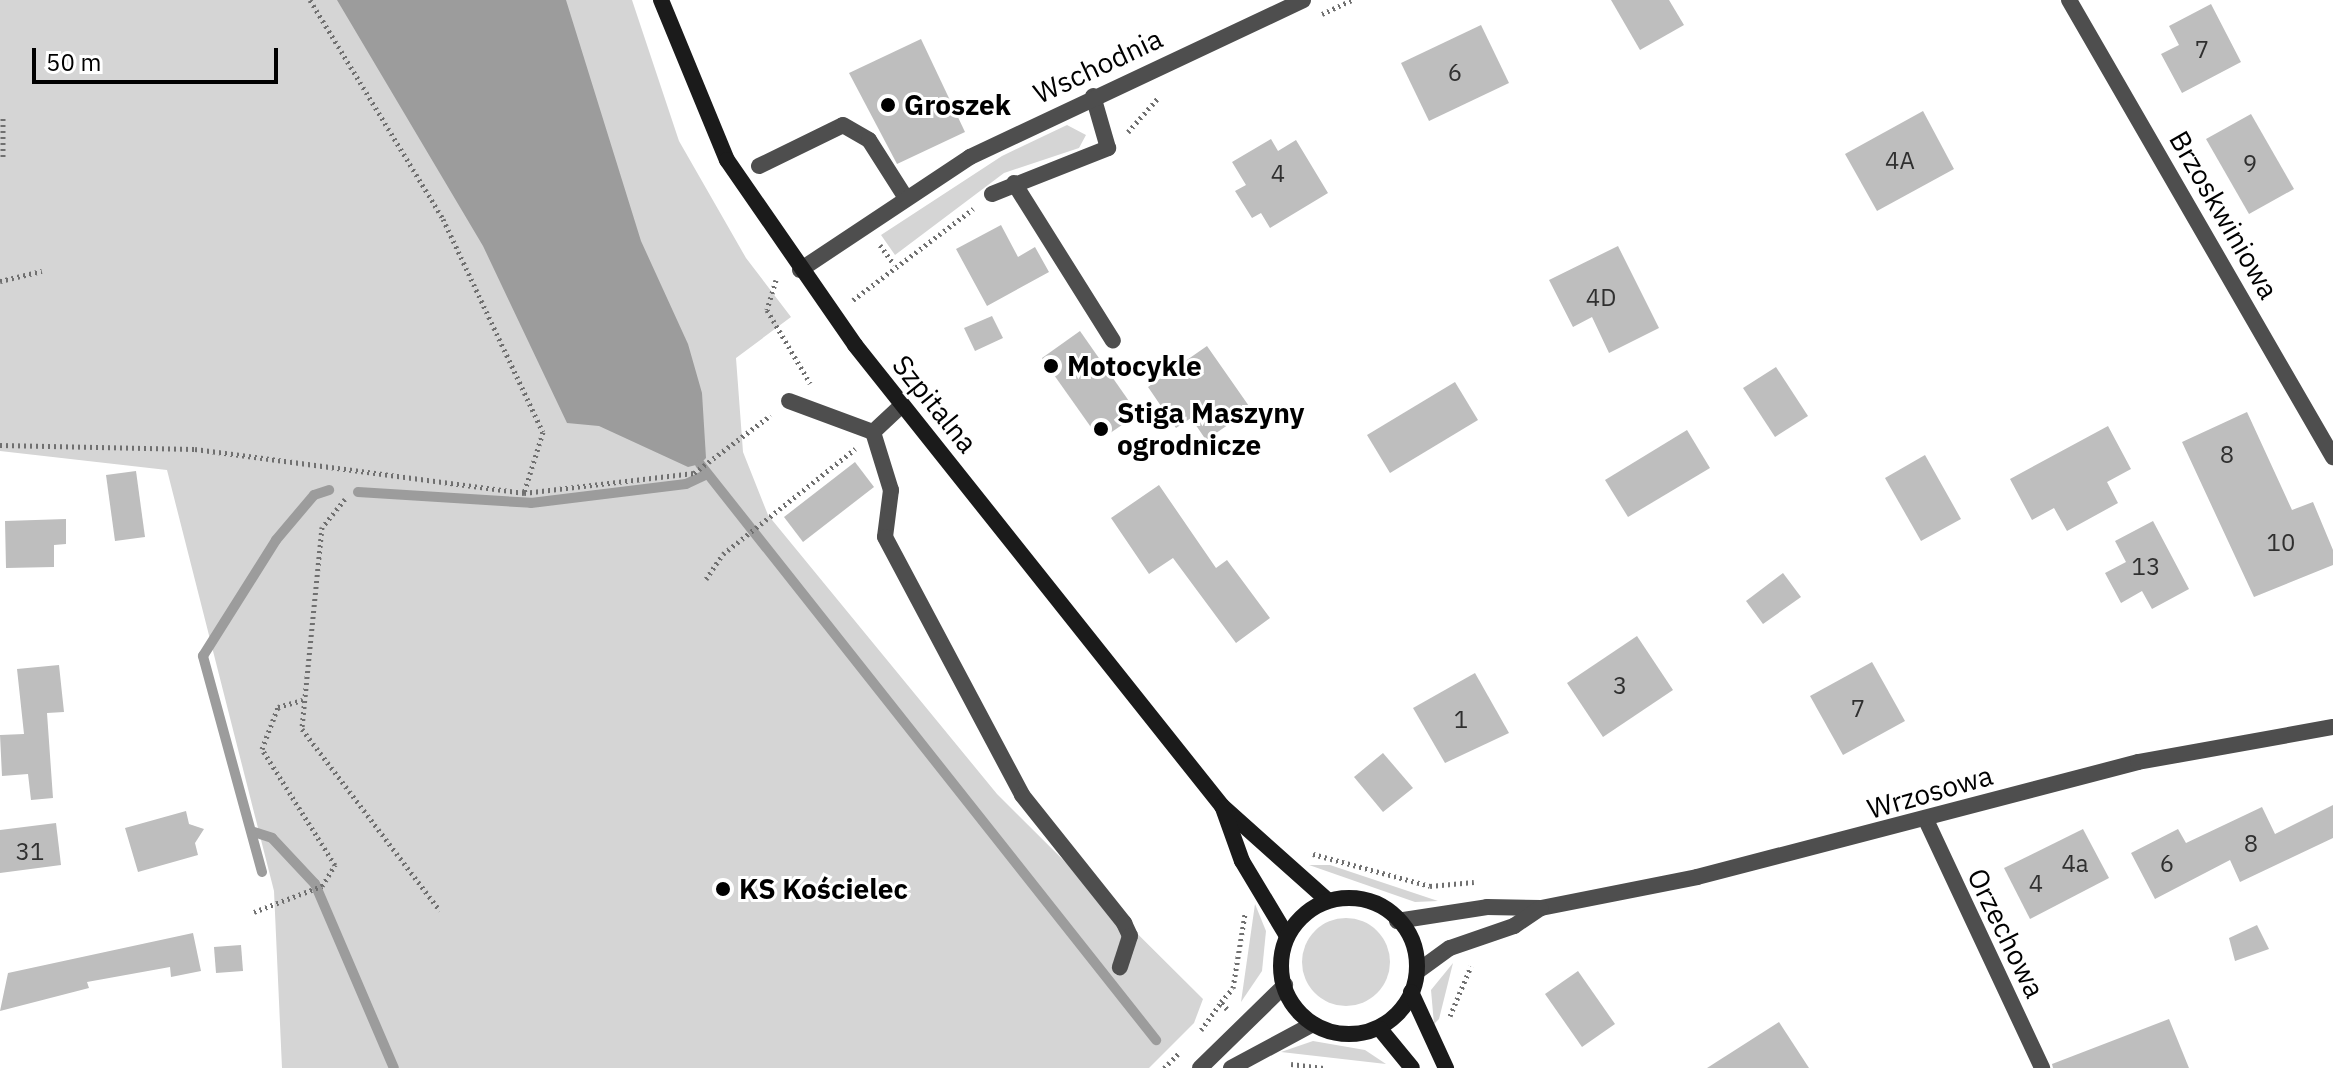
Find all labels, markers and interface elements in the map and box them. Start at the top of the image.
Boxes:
street label: Wschodnia [1028,22,1168,110]
scale bar [36,32,282,82]
house number: 7 [2195,36,2209,64]
text: 50 m [46,46,101,78]
house number: 6 [1448,59,1462,87]
place label: Groszek [904,88,1011,122]
marker: Groszek [879,96,897,114]
street label: Brzoskwiniowa [2162,125,2286,305]
house number: 4A [1885,147,1915,175]
house number: 9 [2243,150,2257,178]
house number: 4 [1271,160,1285,188]
house number: 4D [1586,284,1616,312]
street label: Szpitalna [886,348,984,460]
place label: Motocykle [1067,349,1202,383]
marker: Motocykle [1042,357,1060,375]
place label: Stiga Maszyny ogrodnicze [1117,396,1305,462]
marker: Stiga Maszyny ogrodnicze [1092,420,1110,438]
house number: 8 [2220,441,2234,469]
house number: 10 [2267,529,2295,557]
house number: 13 [2132,553,2160,581]
house number: 3 [1613,672,1627,700]
house number: 7 [1851,695,1865,723]
house number: 1 [1454,706,1468,734]
street label: Wrzosowa [1864,758,1996,826]
house number: 8 [2244,830,2258,858]
house number: 31 [16,838,44,866]
house number: 4a [2061,850,2089,878]
house number: 6 [2160,850,2174,878]
street label: Orzechowa [1960,863,2052,1003]
house number: 4 [2029,870,2043,898]
place label: KS Kościelec [739,872,908,906]
marker: KS Kościelec [714,880,732,898]

